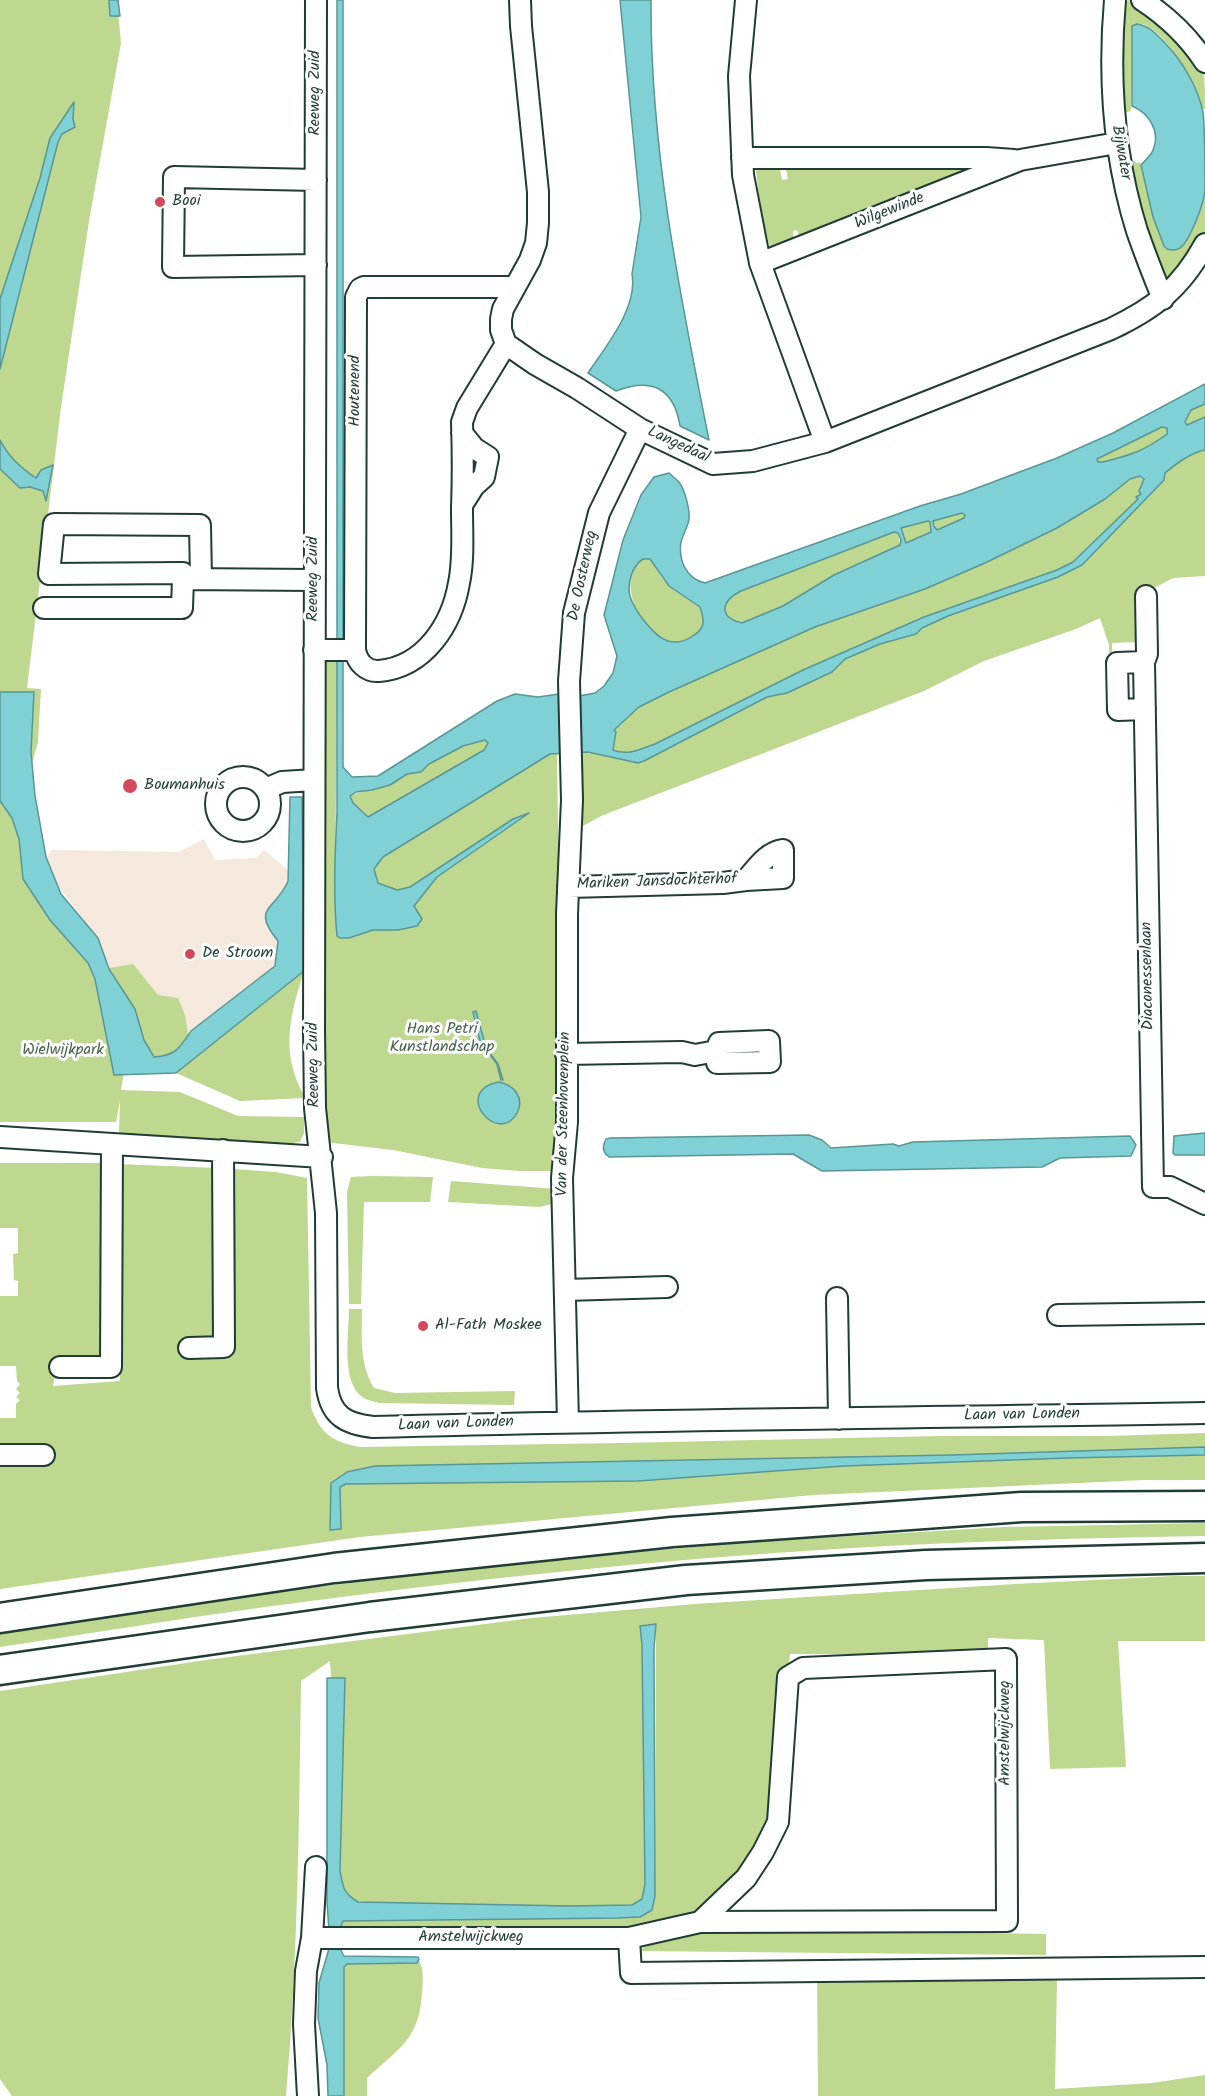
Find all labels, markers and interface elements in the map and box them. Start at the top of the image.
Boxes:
street label: Reeweg Zuid [306,50,326,136]
street label: Bijwater [1106,124,1134,182]
street label: Wilgewinde [852,189,928,235]
place label: Booi [172,192,200,212]
marker: Booi [153,195,167,209]
street label: Houtenend [346,355,366,427]
street label: Langedaal [644,423,712,469]
street label: De Oosterweg [565,529,603,623]
street label: Reeweg Zuid [304,536,324,622]
place label: Boumanhuis [144,776,225,796]
marker: Boumanhuis [121,777,139,795]
street label: Mariken Jansdochterhof [576,871,738,895]
street label: Diaconessenlaan [1138,922,1160,1030]
place label: De Stroom [202,944,273,964]
marker: De Stroom [183,947,197,961]
park label: Hans Petri Kunstlandschap [390,1020,494,1058]
street label: Reeweg Zuid [305,1022,325,1108]
street label: Van der Steenhovenplein [554,1031,576,1197]
park label: Wielwijkpark [22,1041,104,1061]
place label: Al-Fath Moskee [435,1316,542,1336]
marker: Al-Fath Moskee [416,1319,430,1333]
street label: Laan van Londen [964,1405,1080,1427]
street label: Laan van Londen [398,1413,514,1437]
street label: Amstelwijckweg [996,1680,1016,1786]
street label: Amstelwijckweg [418,1928,524,1948]

